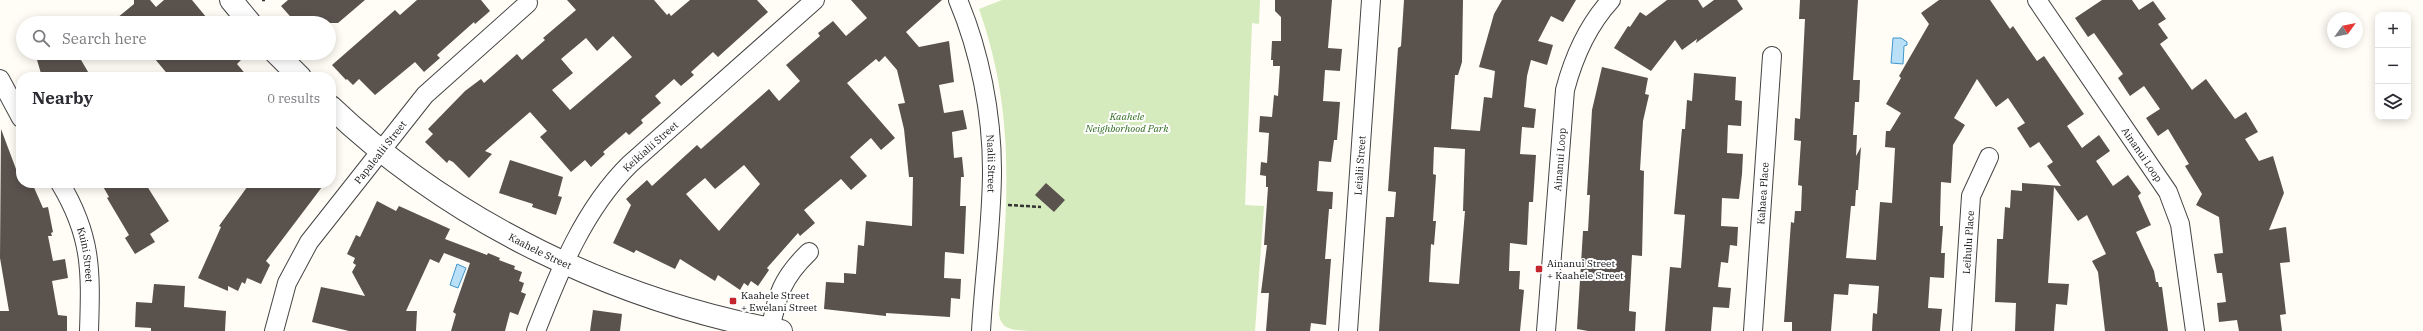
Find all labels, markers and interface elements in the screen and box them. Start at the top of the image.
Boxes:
north arrow [2327,12,2363,48]
map controls [2375,12,2411,120]
button: + [2375,12,2411,48]
search box [16,16,336,60]
icon: search [30,27,52,49]
text: Search here [62,29,147,48]
button: − [2375,48,2411,84]
button: layers [2375,84,2411,120]
text: Nearby [32,87,93,109]
text: 0 results [267,90,320,107]
park label: Kaahele Neighborhood Park [1084,110,1169,135]
street label: Papalealii Street [352,118,410,186]
street label: Keikialii Street [620,118,681,175]
street label: Ainanui Loop [2119,125,2165,185]
street label: Ainanui Loop [1551,127,1569,192]
street label: Naalii Street [983,134,998,193]
street label: Leialii Street [1351,135,1369,196]
street label: Kahaea Place [1754,162,1772,225]
street label: Leihulu Place [1960,210,1977,274]
street label: Kuini Street [74,226,96,283]
street label: Kaahele Street [506,230,574,272]
place label: Ainanui Street + Kaahele Street [1547,257,1624,282]
marker: Ainanui Street + Kaahele Street [1534,264,1544,274]
place label: Kaahele Street + Ewelani Street [741,289,818,314]
marker: Kaahele Street + Ewelani Street [728,296,738,306]

